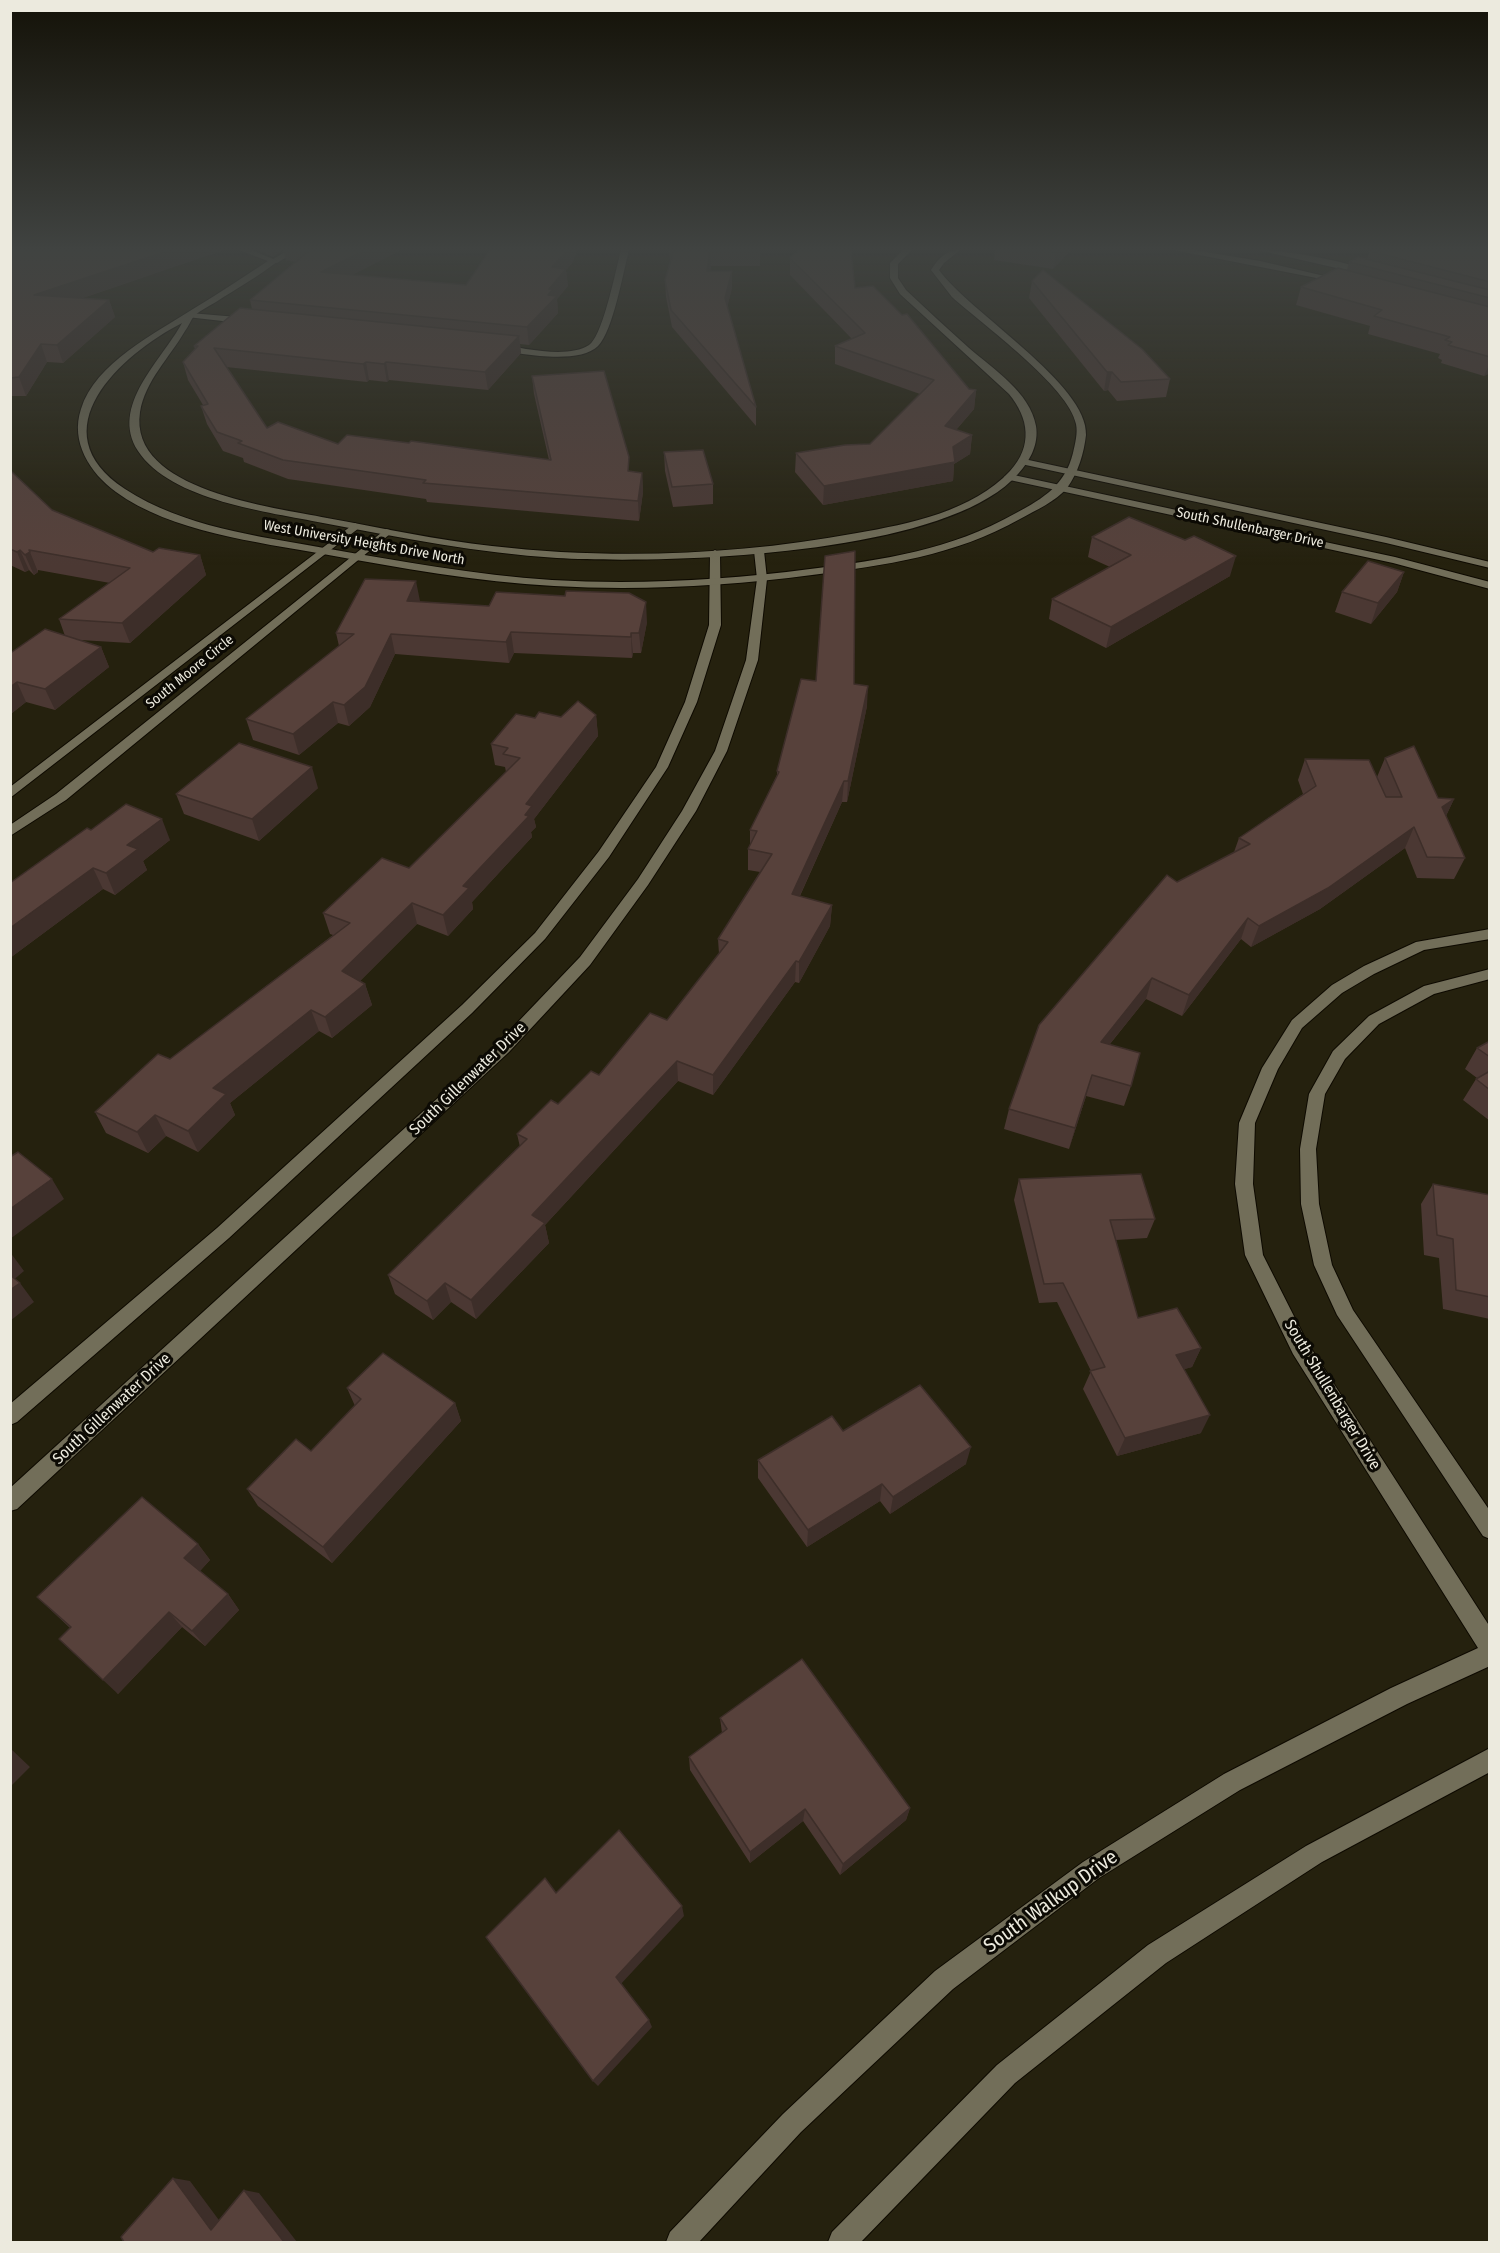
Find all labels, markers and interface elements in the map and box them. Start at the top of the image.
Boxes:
street label: South Shullenbarger Drive [1175,504,1325,552]
street label: West University Heights Drive North [262,517,466,569]
street label: South Moore Circle [143,632,237,712]
street label: South Gillenwater Drive [406,1019,530,1139]
street label: South Shullenbarger Drive [1280,1317,1384,1473]
street label: South Gillenwater Drive [49,1349,175,1469]
street label: South Walkup Drive [980,1845,1122,1959]

